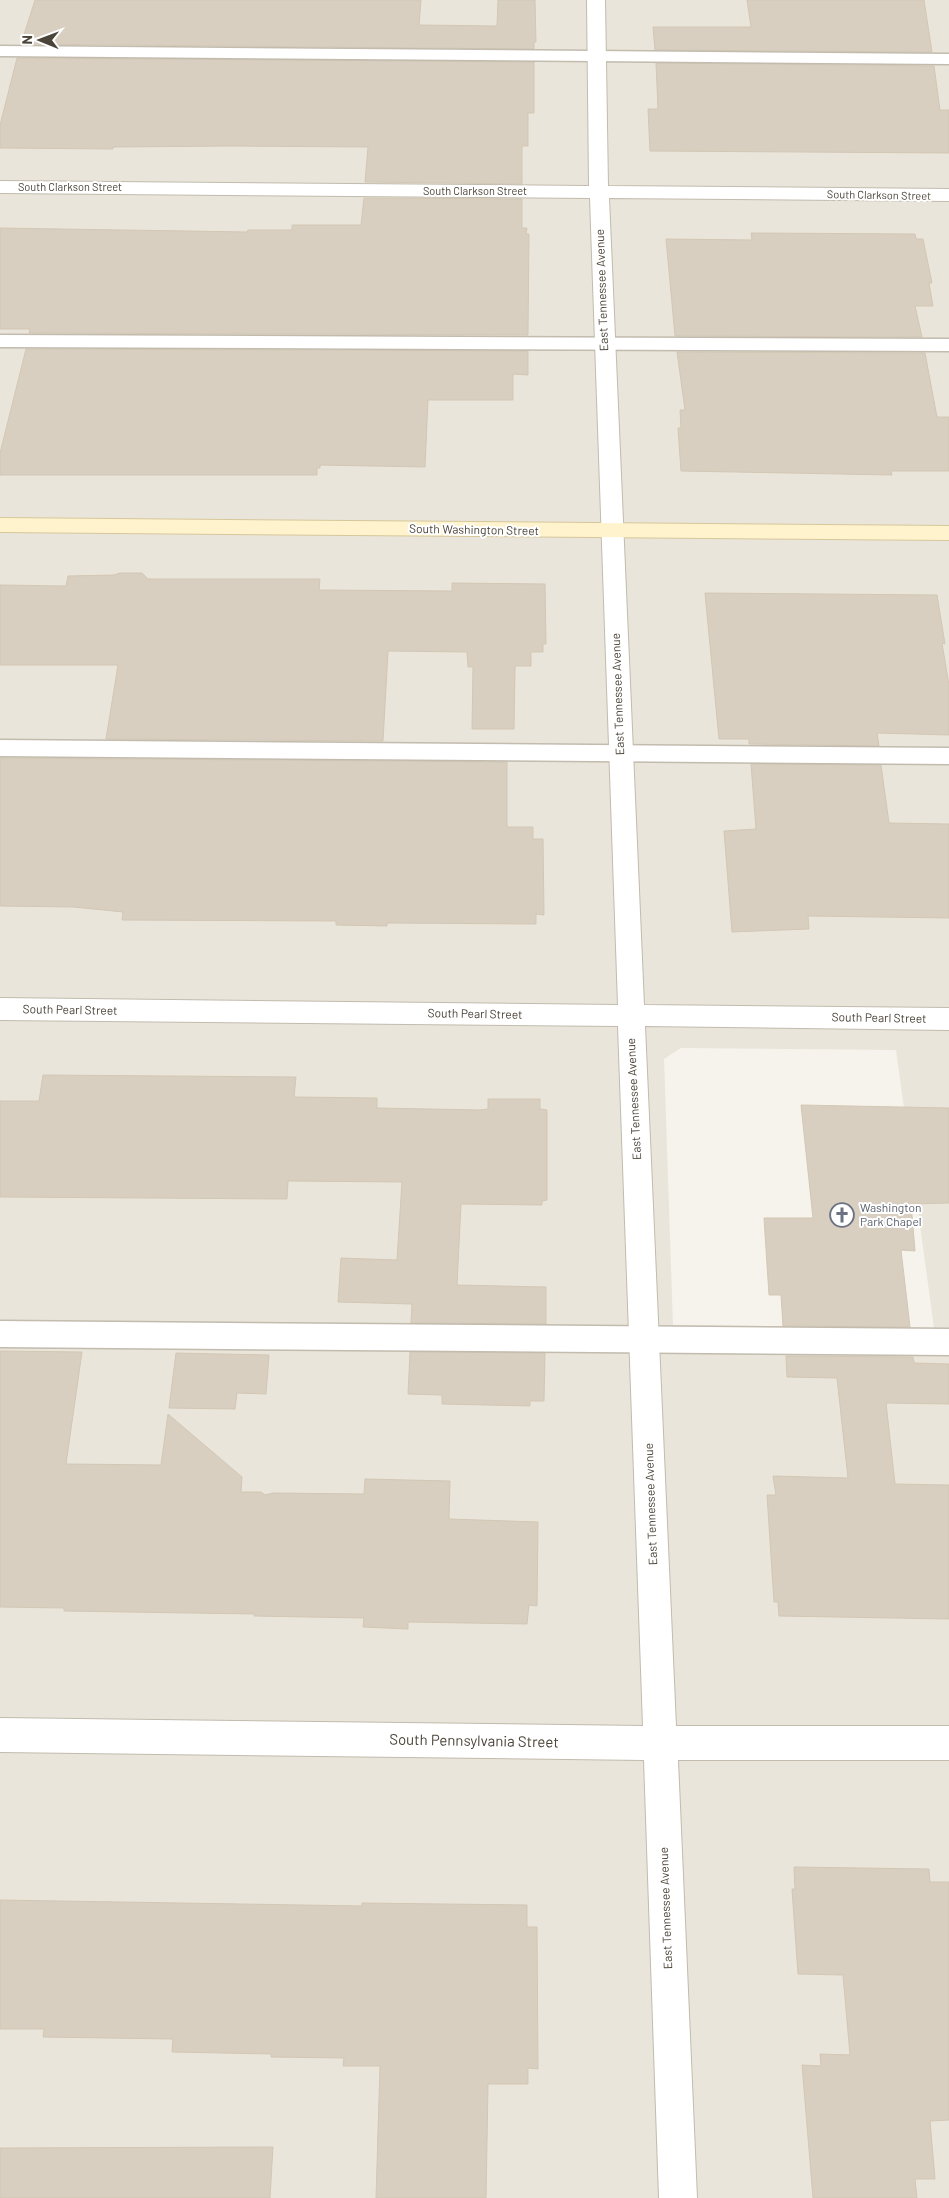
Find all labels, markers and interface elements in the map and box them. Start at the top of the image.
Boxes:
north arrow [15,15,65,65]
text: N [18,35,35,45]
street label: South Clarkson Street [18,180,122,193]
street label: South Clarkson Street [423,184,527,197]
street label: South Clarkson Street [827,187,931,202]
street label: East Tennessee Avenue [592,229,610,351]
street label: South Washington Street [409,521,539,537]
street label: East Tennessee Avenue [608,633,626,755]
street label: South Pearl Street [22,1001,118,1017]
street label: South Pearl Street [427,1005,523,1021]
street label: South Pearl Street [831,1009,927,1025]
street label: East Tennessee Avenue [623,1038,643,1160]
place label: Washington Park Chapel [860,1200,922,1228]
church icon: Washington Park Chapel [829,1202,855,1228]
street label: East Tennessee Avenue [641,1443,659,1565]
street label: South Pennsylvania Street [389,1730,559,1750]
street label: East Tennessee Avenue [656,1847,674,1969]

